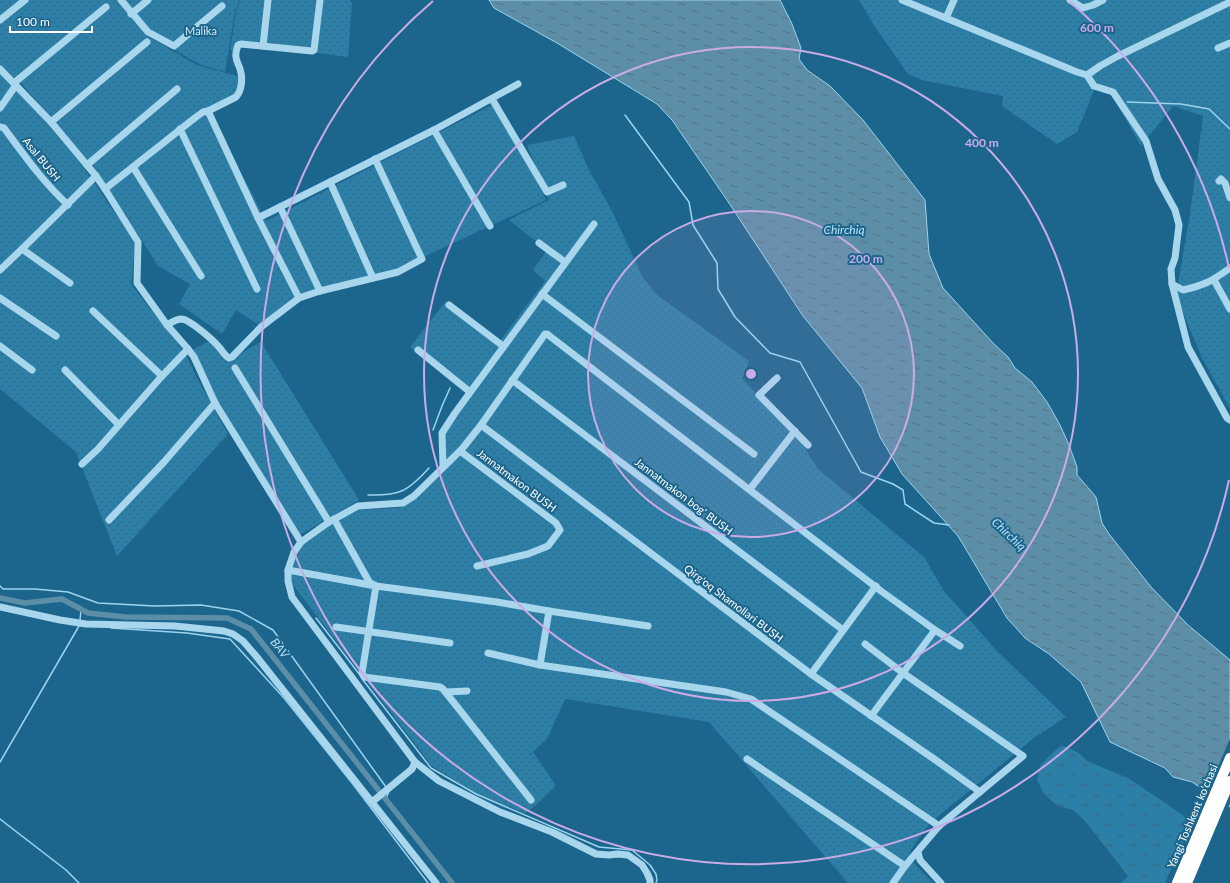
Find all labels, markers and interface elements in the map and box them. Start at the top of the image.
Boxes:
scale bar [10,8,92,34]
text: 100 m [16,14,50,29]
text: 600 m [1080,20,1114,35]
park label: Malika [185,24,217,37]
street label: Asal BUSH [20,134,64,184]
text: 400 m [965,135,999,150]
water label: Chirchiq [823,222,865,237]
text: 200 m [849,251,883,266]
centre of rings [744,367,758,381]
street label: Jannatmakon BUSH [475,446,559,514]
street label: Jannatmakon bog' BUSH [632,455,736,537]
water label: Chirchiq [989,514,1029,554]
street label: Qirg'oq Shamollari BUSH [682,562,786,644]
water label: BAV [267,635,293,662]
street label: Yangi Toshkent ko‘chasi [1164,762,1220,870]

